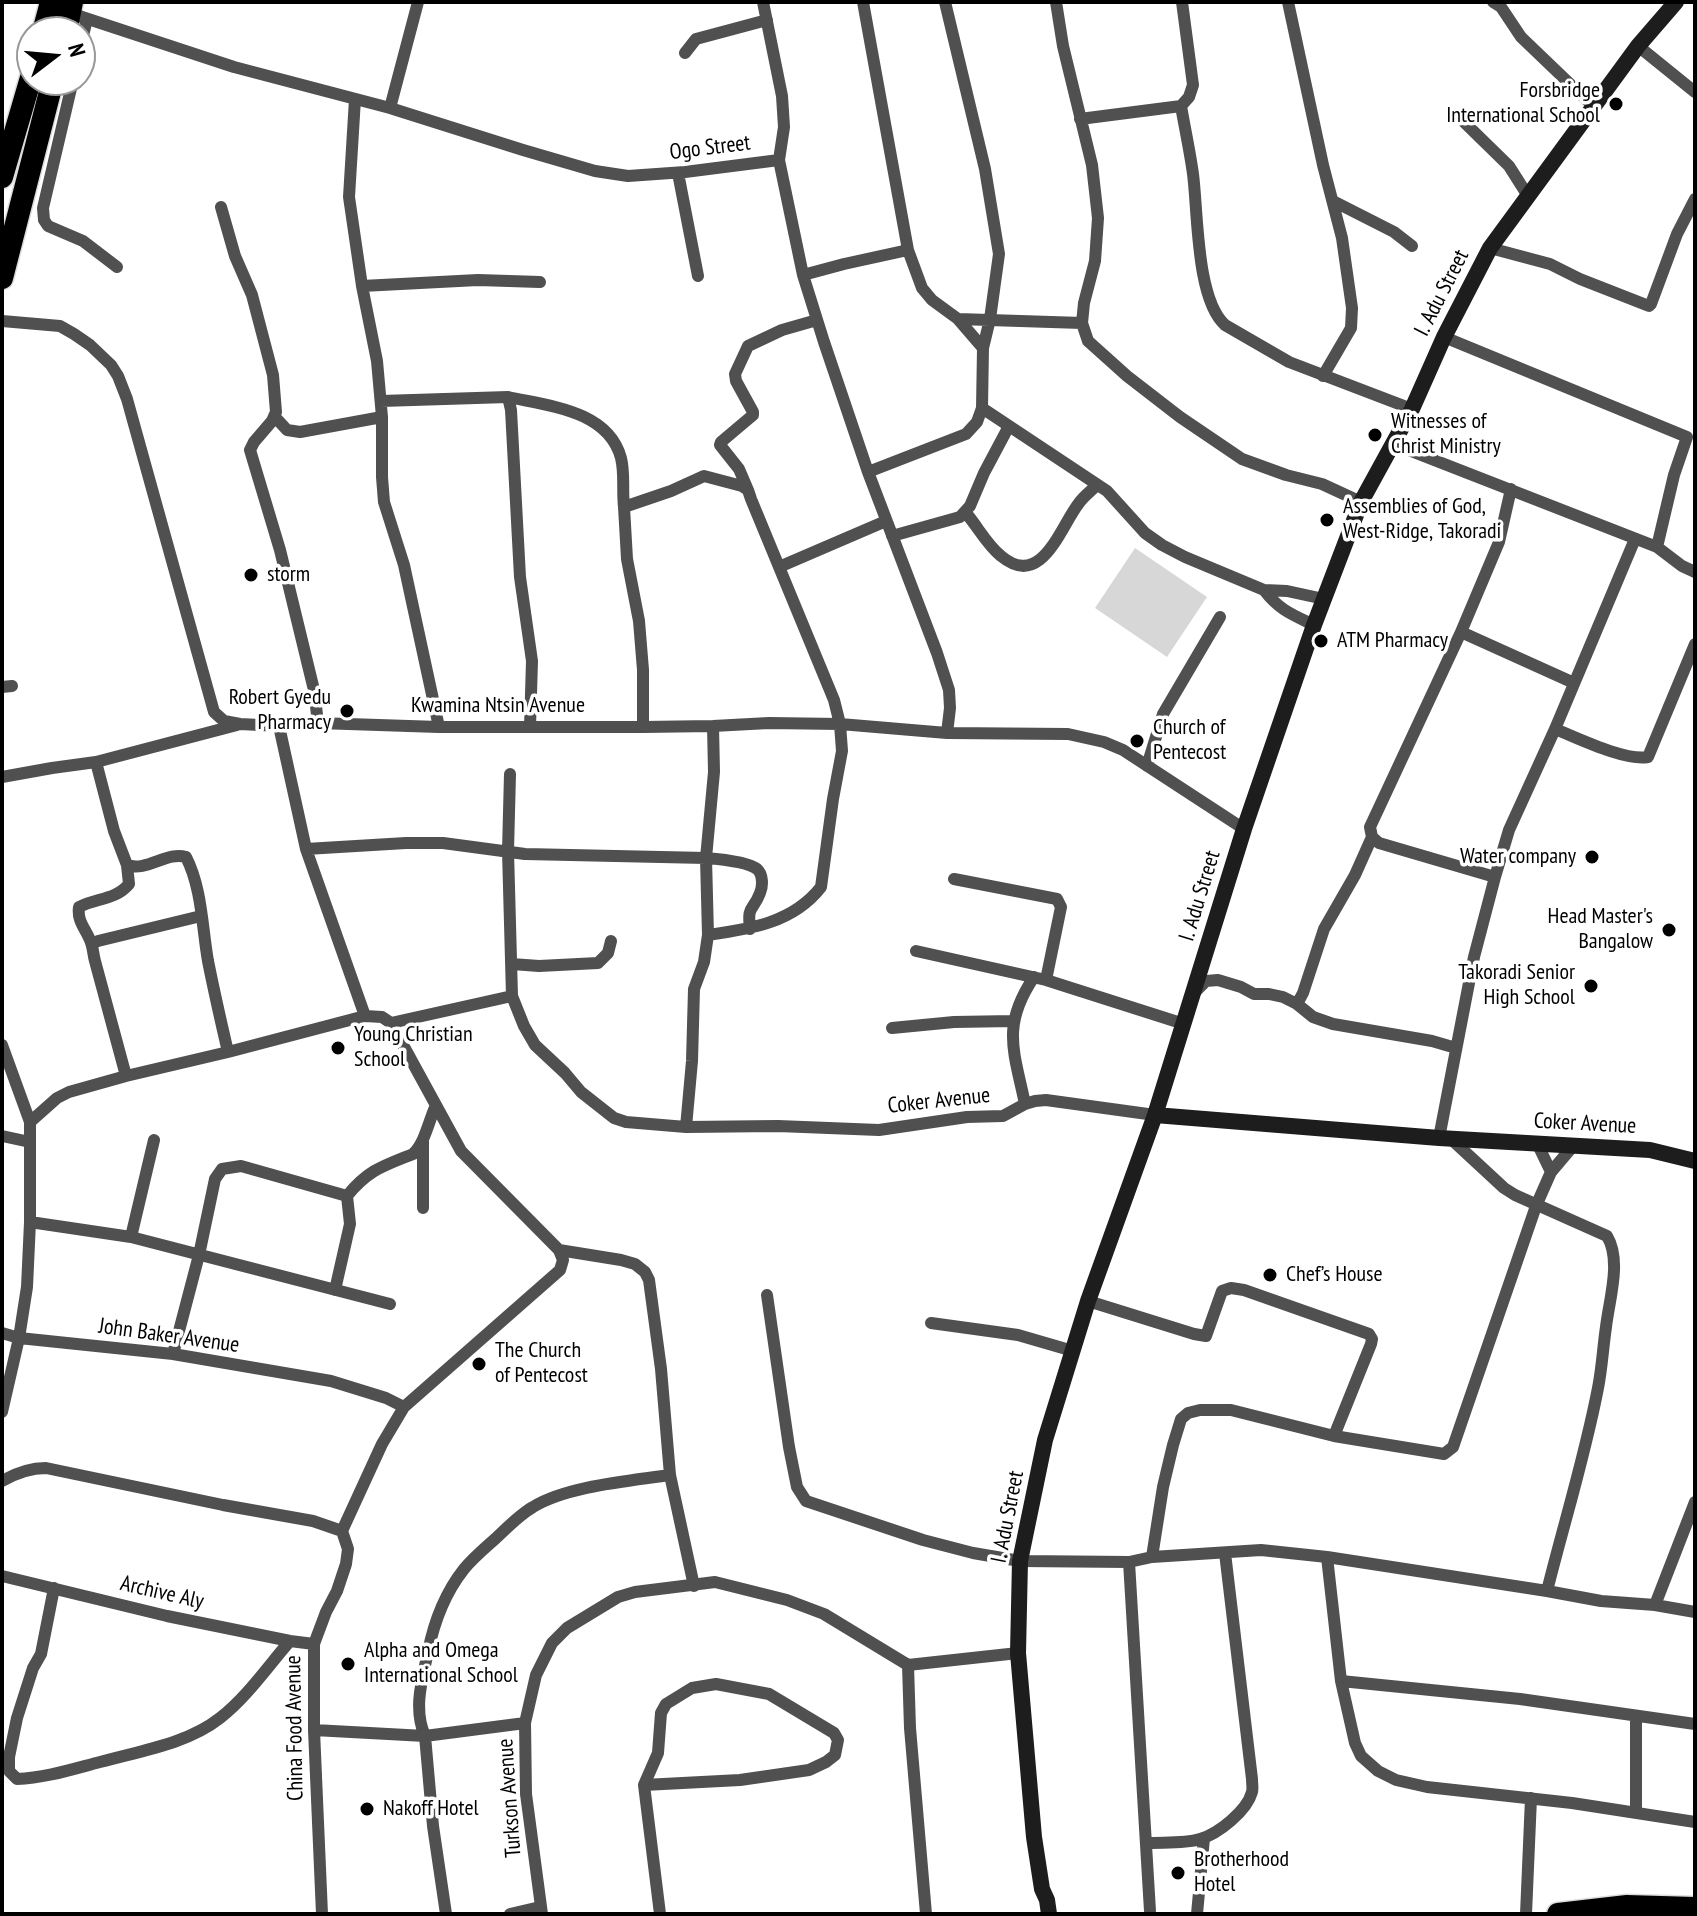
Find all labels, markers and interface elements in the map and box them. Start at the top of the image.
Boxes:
north arrow [16,16,96,96]
text: N [62,40,92,60]
place label: Forsbridge International School [1446,78,1600,130]
marker: Forsbridge International School [1607,95,1625,113]
street label: Ogo Street [668,130,752,166]
street label: I. Adu Street [1409,245,1475,341]
place label: Witnesses of Christ Ministry [1391,409,1501,460]
marker: Witnesses of Christ Ministry [1366,426,1384,444]
place label: Assemblies of God, West-Ridge, Takoradi [1343,494,1501,546]
marker: Assemblies of God, West-Ridge, Takoradi [1318,511,1336,529]
place label: storm [267,562,310,588]
marker: storm [242,566,260,584]
place label: ATM Pharmacy [1337,628,1448,654]
marker: ATM Pharmacy [1312,632,1330,650]
place label: Robert Gyedu Pharmacy [229,685,331,736]
street label: Kwamina Ntsin Avenue [411,693,585,719]
marker: Robert Gyedu Pharmacy [338,702,356,720]
place label: Church of Pentecost [1153,715,1226,766]
marker: Church of Pentecost [1128,732,1146,750]
place label: Water company [1460,844,1576,870]
street label: I. Adu Street [1174,847,1226,945]
marker: Water company [1583,848,1601,866]
place label: Head Master's Bangalow [1548,904,1653,956]
marker: Head Master's Bangalow [1660,921,1678,939]
place label: Takoradi Senior High School [1458,960,1575,1012]
marker: Takoradi Senior High School [1582,977,1600,995]
place label: Young Christian School [354,1022,473,1074]
marker: Young Christian School [329,1039,347,1057]
street label: Coker Avenue [887,1083,991,1119]
street label: Coker Avenue [1533,1108,1637,1140]
place label: Chef’s House [1286,1262,1383,1288]
marker: Chef’s House [1261,1266,1279,1284]
street label: John Baker Avenue [97,1313,241,1359]
place label: The Church of Pentecost [495,1338,588,1390]
marker: The Church of Pentecost [470,1355,488,1373]
street label: I. Adu Street [986,1469,1030,1565]
street label: Archive Aly [118,1571,206,1615]
place label: Alpha and Omega International School [364,1638,518,1690]
street label: China Food Avenue [281,1655,309,1801]
marker: Alpha and Omega International School [339,1655,357,1673]
street label: Turkson Avenue [493,1738,527,1858]
place label: Nakoff Hotel [383,1796,479,1822]
marker: Nakoff Hotel [358,1800,376,1818]
place label: Brotherhood Hotel [1194,1847,1289,1898]
marker: Brotherhood Hotel [1169,1864,1187,1882]

